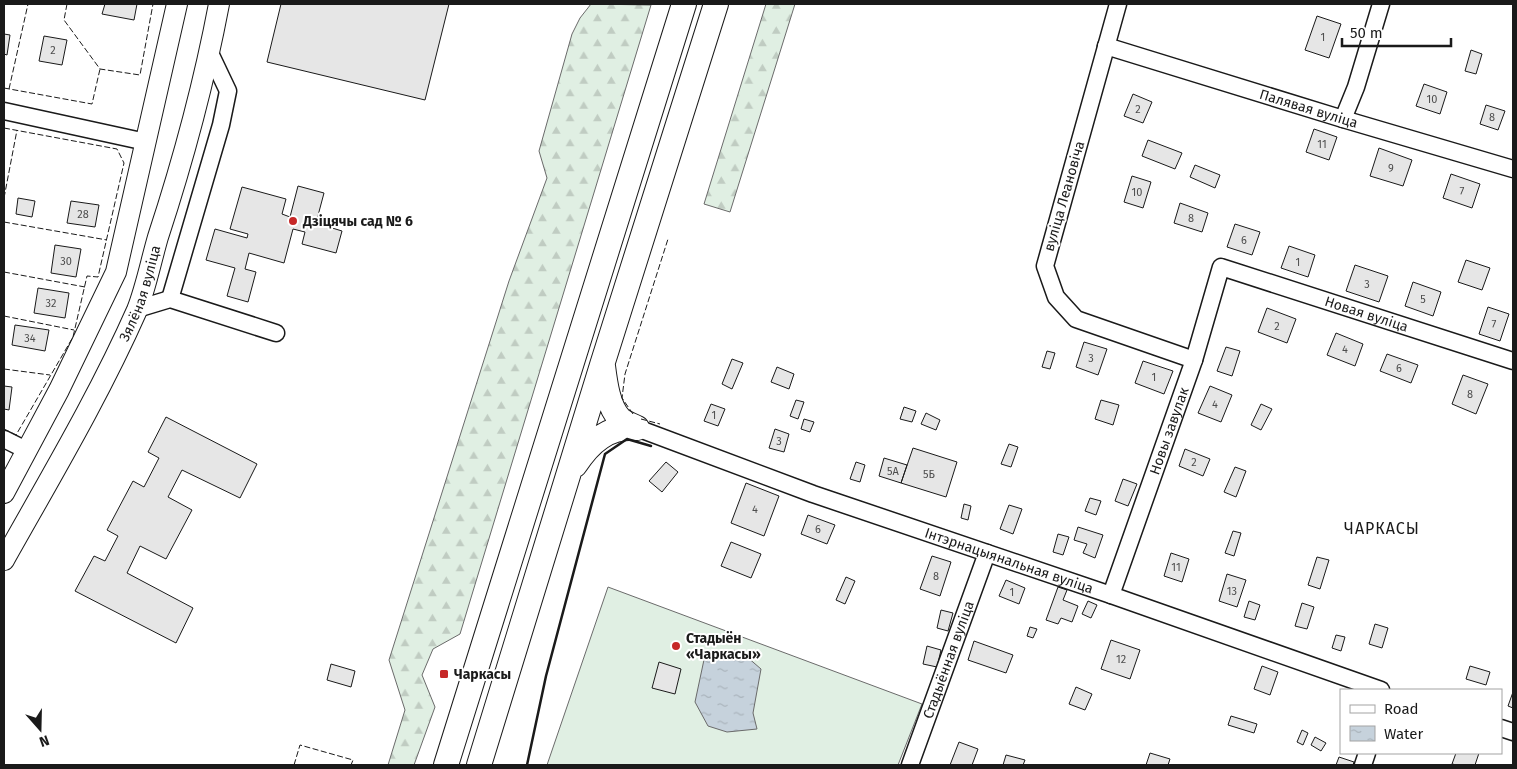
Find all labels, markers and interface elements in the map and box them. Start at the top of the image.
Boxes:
scale bar [1342,15,1451,47]
text: 50 m [1350,24,1383,42]
house number: 1 [1321,31,1325,44]
house number: 2 [50,44,56,57]
street label: Палявая вуліца [1257,86,1360,132]
house number: 10 [1427,93,1437,106]
house number: 2 [1135,103,1141,116]
house number: 8 [1489,111,1495,124]
house number: 11 [1317,138,1327,151]
street label: вуліца Леановіча [1041,139,1088,253]
house number: 9 [1388,162,1394,175]
house number: 7 [1460,185,1465,198]
house number: 10 [1132,186,1142,199]
house number: 28 [77,208,89,221]
house number: 8 [1188,212,1194,225]
place label: Дзіцячы сад № 6 [302,213,413,230]
marker: Дзіцячы сад № 6 [287,215,299,227]
house number: 6 [1241,234,1247,247]
street label: Зялёная вуліца [116,244,164,344]
house number: 30 [60,255,72,268]
house number: 1 [1296,256,1300,269]
house number: 3 [1364,278,1370,291]
street label: Новая вуліца [1322,293,1410,336]
house number: 5 [1420,293,1426,306]
house number: 32 [46,297,56,310]
house number: 7 [1492,318,1497,331]
house number: 2 [1274,320,1280,333]
house number: 34 [24,332,36,345]
house number: 4 [1342,343,1348,356]
house number: 3 [1088,352,1094,365]
house number: 6 [1396,362,1402,375]
house number: 1 [1152,371,1156,384]
street label: Новы завулак [1146,384,1193,477]
house number: 8 [1467,388,1473,401]
house number: 4 [1212,398,1218,411]
house number: 1 [712,409,716,422]
house number: 3 [776,435,782,448]
house number: 2 [1191,456,1197,469]
house number: 5А [887,465,900,478]
house number: 5Б [923,468,936,481]
house number: 4 [752,503,758,516]
district label: ЧАРКАСЫ [1344,519,1420,538]
house number: 6 [815,523,821,536]
street label: Інтэрнацыянальная вуліца [922,524,1095,597]
house number: 11 [1171,561,1181,574]
house number: 8 [933,570,939,583]
house number: 13 [1227,585,1237,598]
house number: 1 [1010,586,1014,599]
street label: Стадыённая вуліца [920,599,978,721]
place label: Стадыён «Чаркасы» [686,630,761,663]
marker: Стадыён «Чаркасы» [670,640,682,652]
house number: 12 [1116,653,1126,666]
place label: Чаркасы [454,666,511,683]
marker: Чаркасы [438,668,450,680]
legend [1340,689,1502,754]
text: Road [1384,700,1419,718]
north arrow [15,704,65,754]
text: Water [1384,725,1423,743]
text: N [37,731,52,750]

